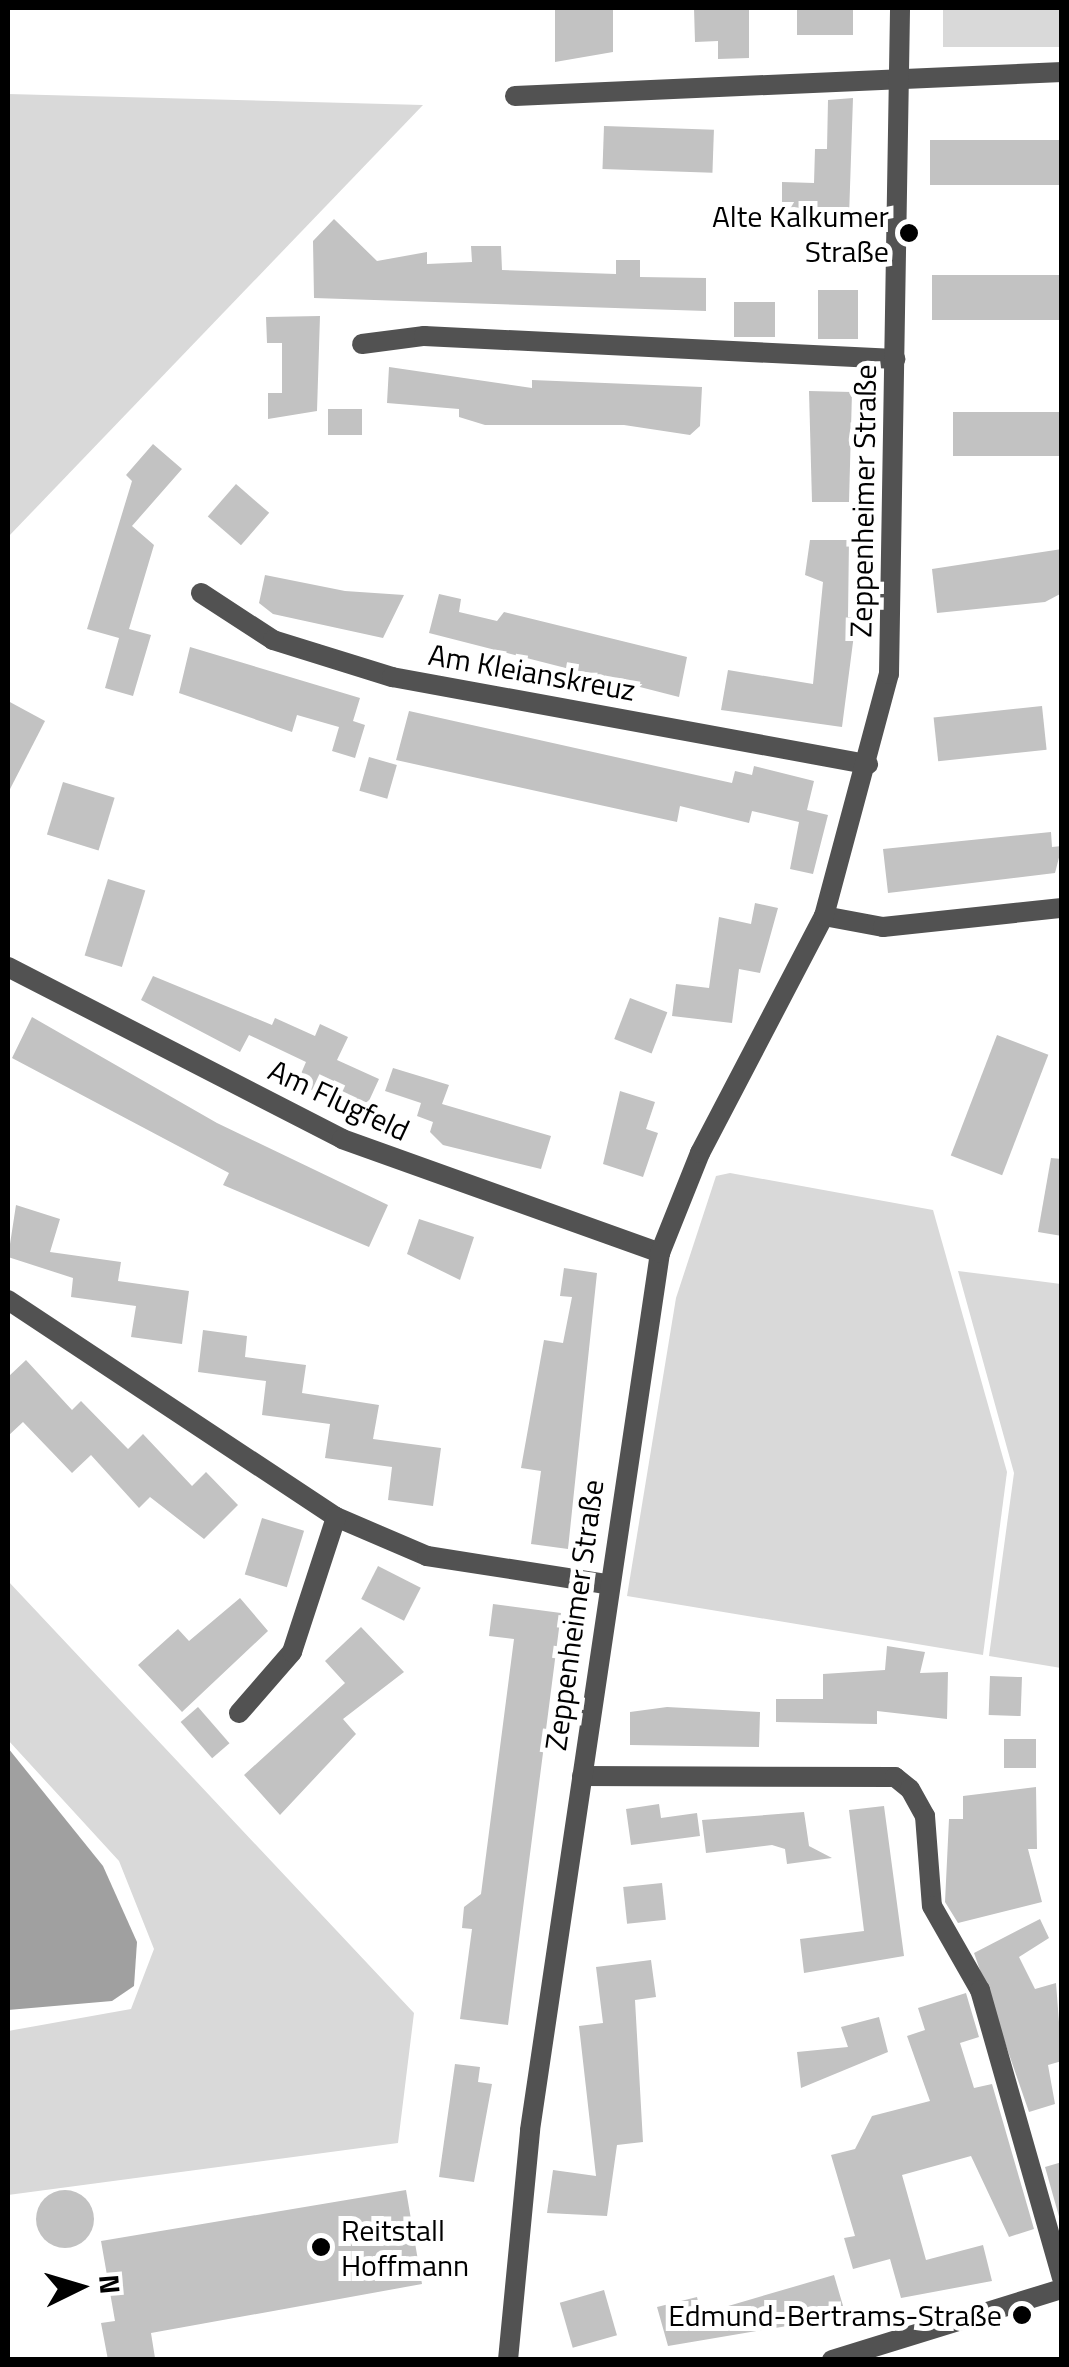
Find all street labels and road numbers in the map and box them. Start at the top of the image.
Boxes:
street label: Zeppenheimer Straße [843,364,883,638]
street label: Am Kleianskreuz [426,636,638,708]
street label: Am Flugfeld [263,1052,415,1148]
street label: Zeppenheimer Straße [537,1477,611,1753]

